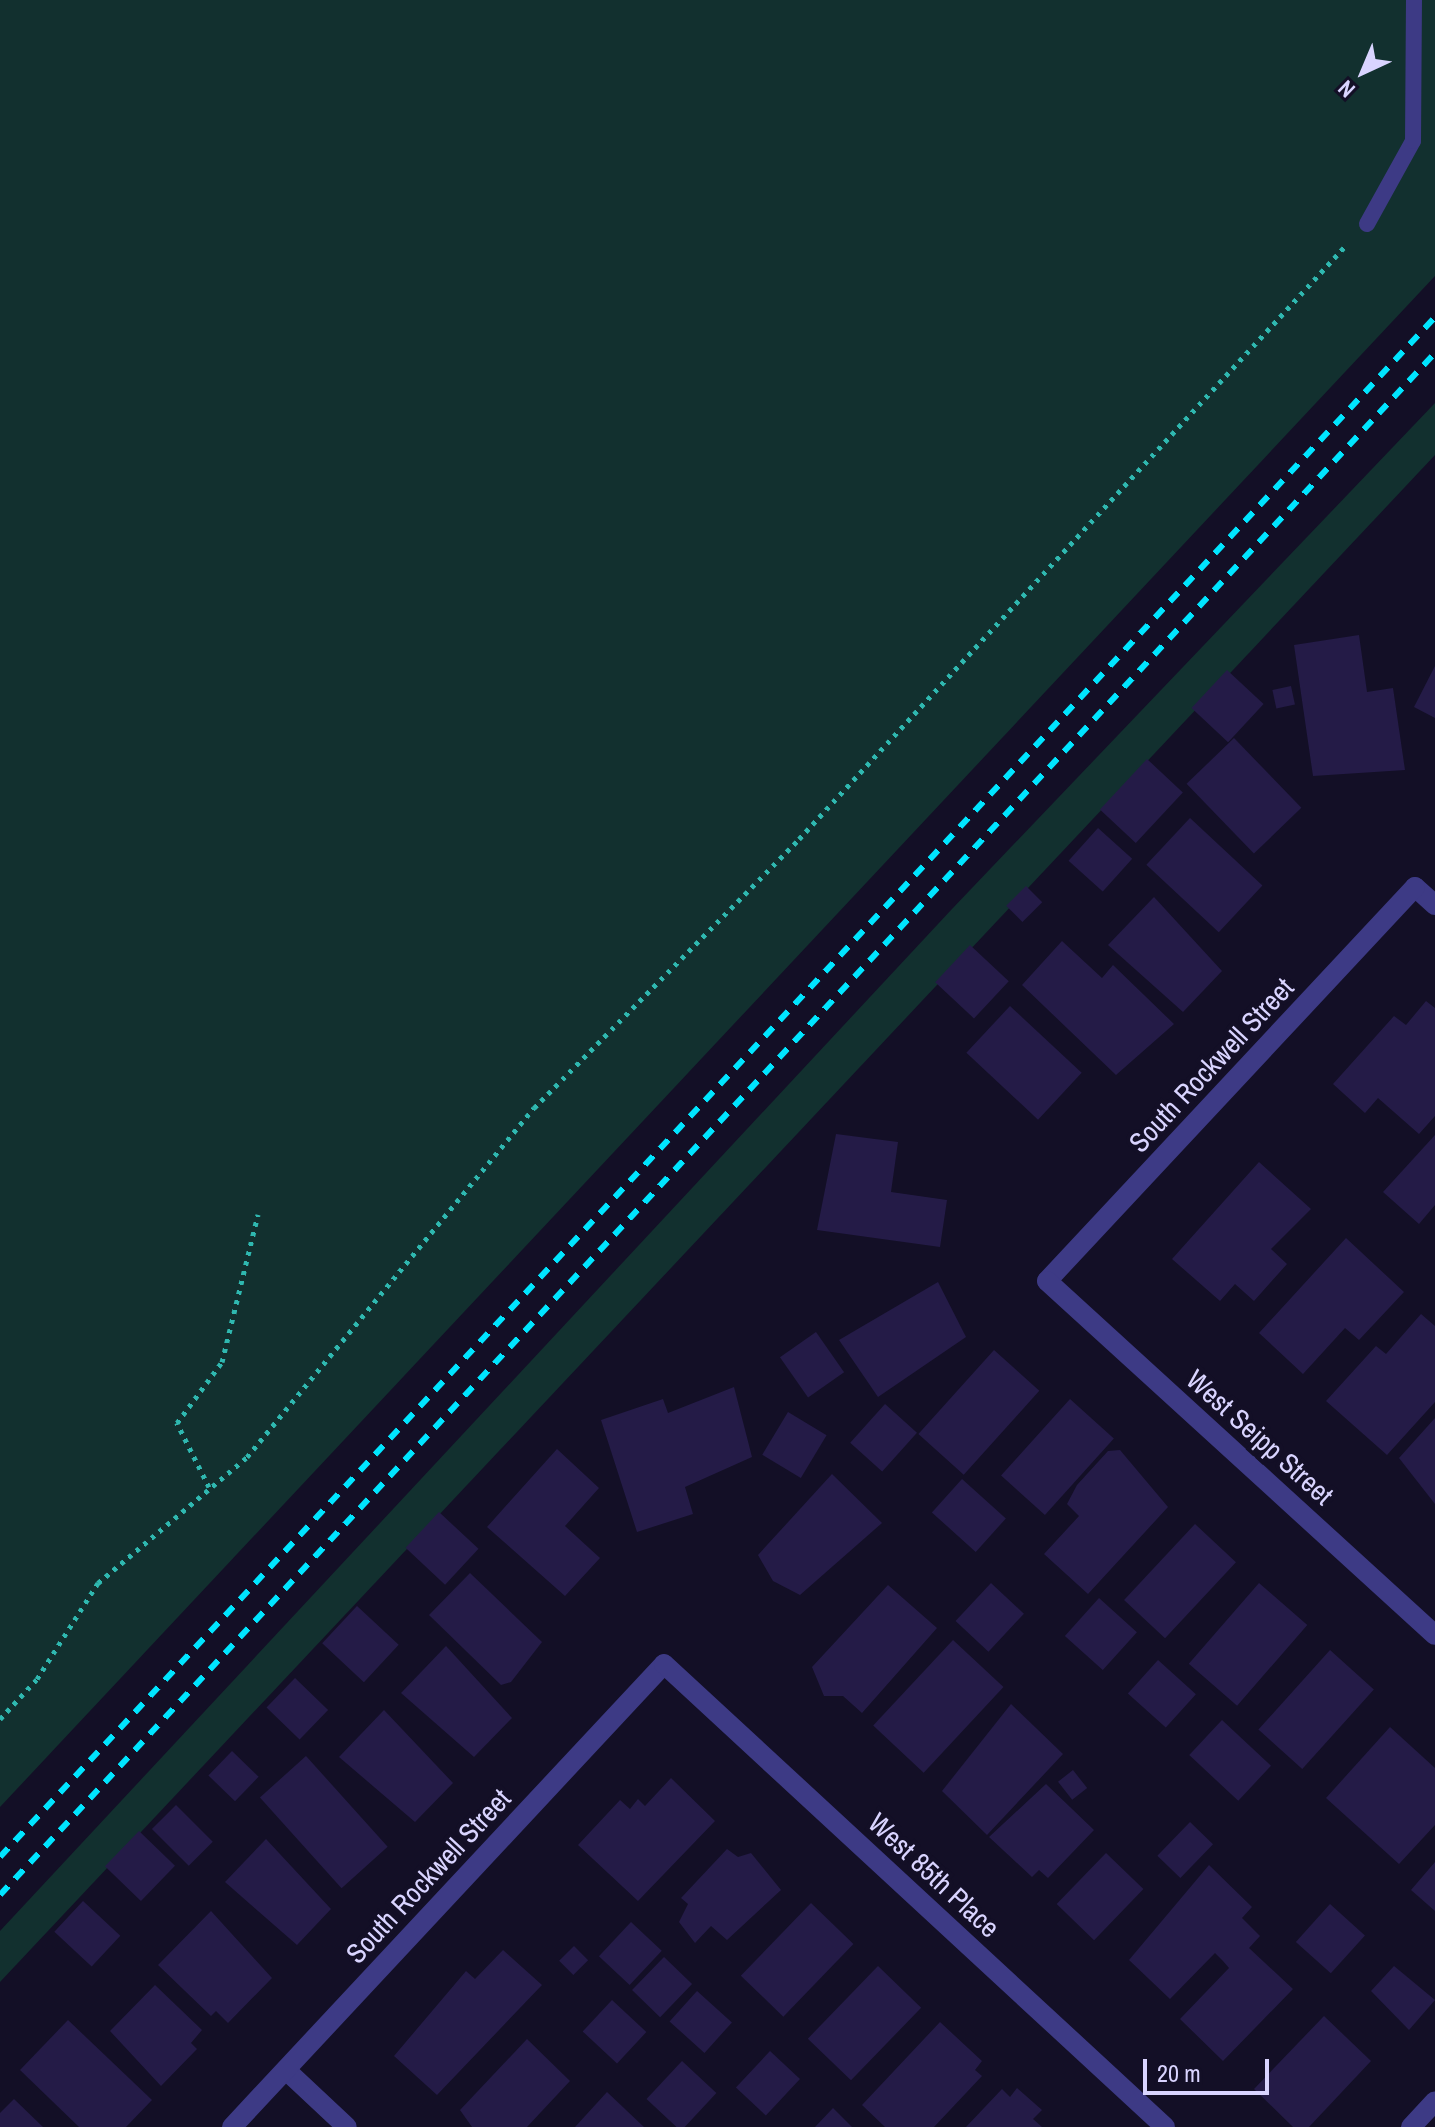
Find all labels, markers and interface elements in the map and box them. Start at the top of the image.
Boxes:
north arrow [1323,32,1403,112]
text: N [1331,74,1361,105]
street label: South Rockwell Street [1122,971,1300,1159]
street label: West Seipp Street [1180,1362,1340,1512]
street label: South Rockwell Street [339,1782,517,1970]
street label: West 85th Place [862,1806,1006,1944]
scale bar [1147,2043,1273,2093]
text: 20 m [1157,2057,1201,2089]

